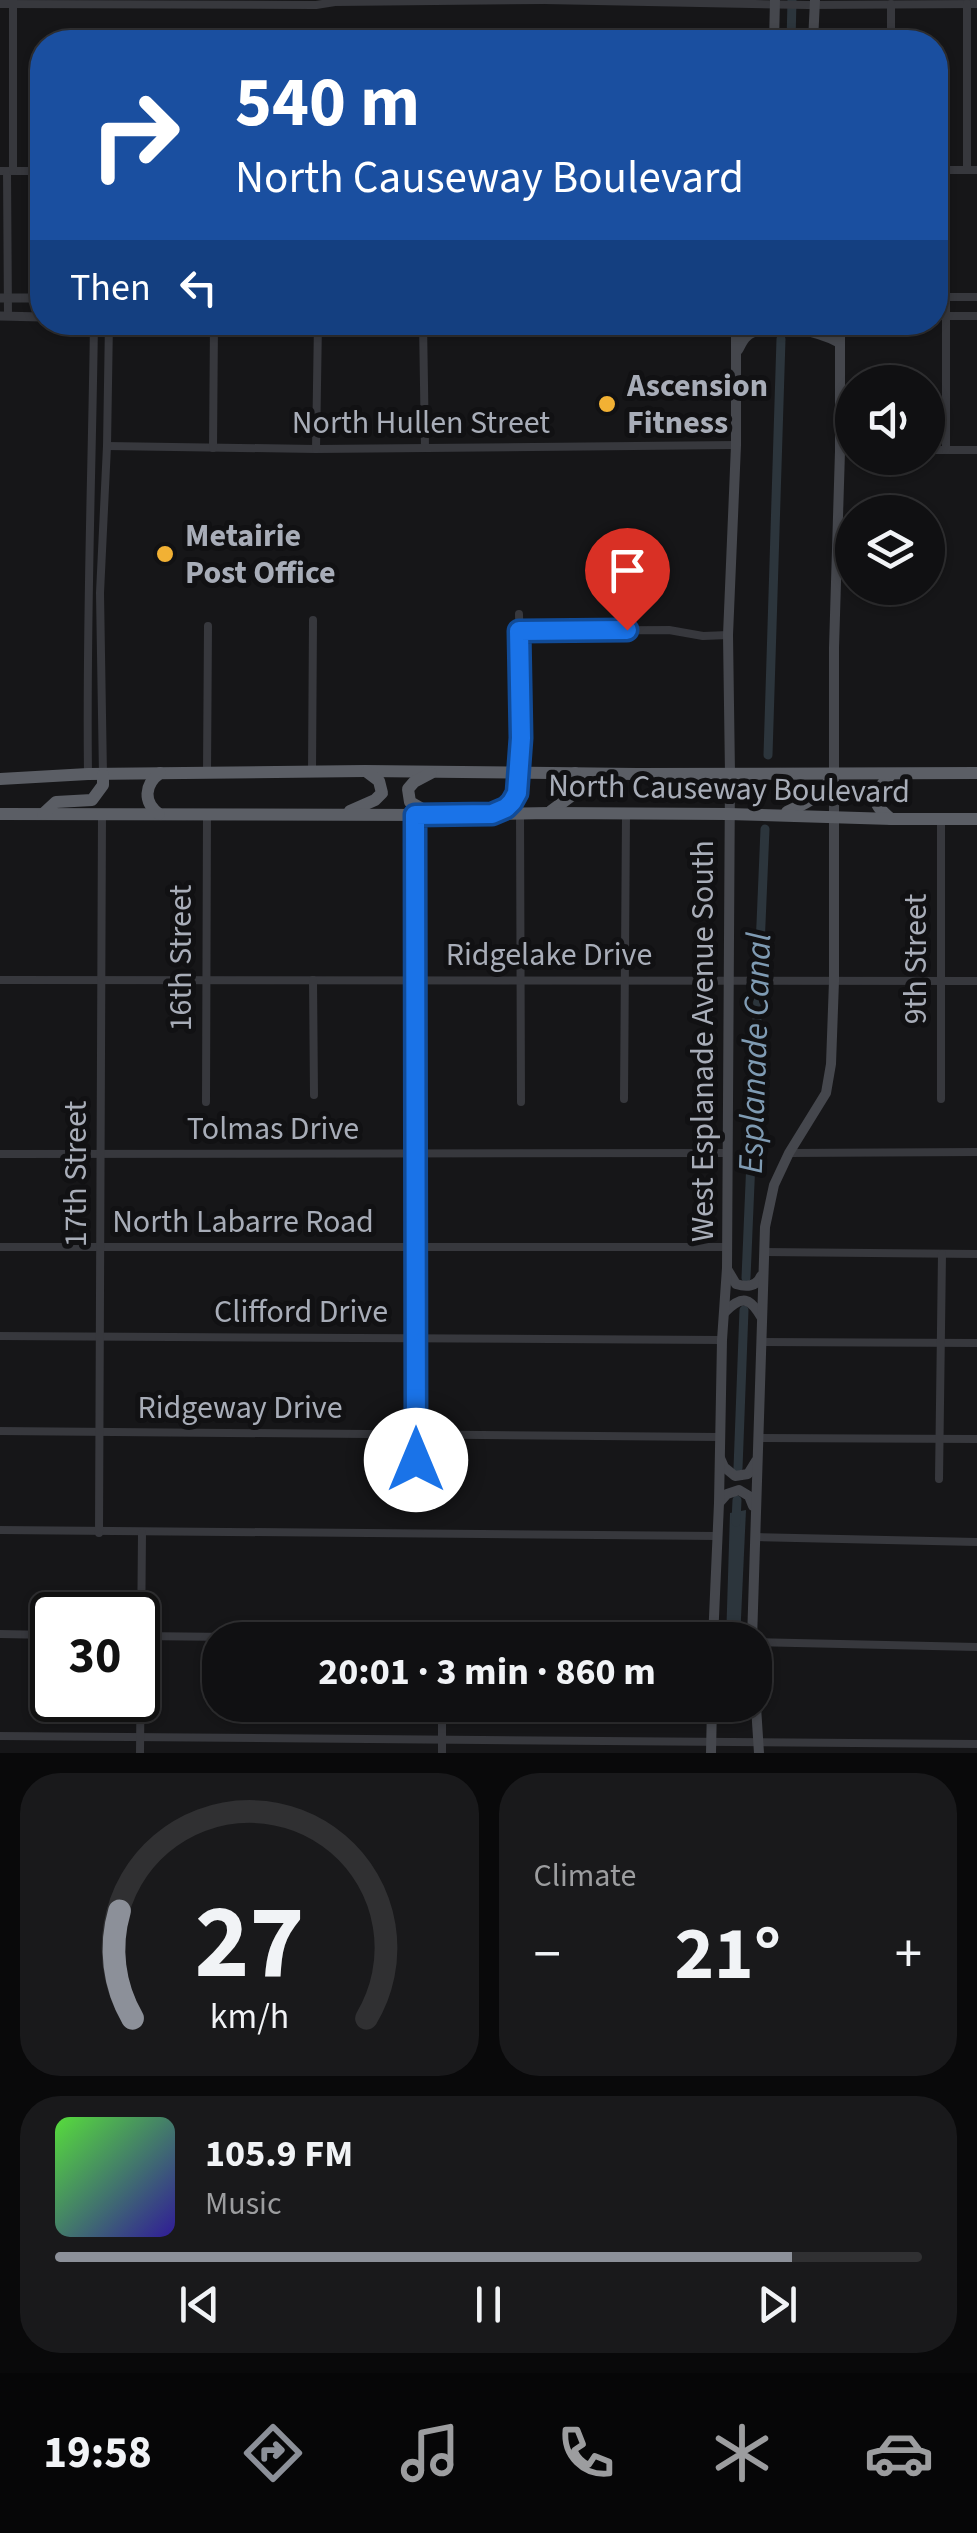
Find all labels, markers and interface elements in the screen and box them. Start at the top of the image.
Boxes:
text: 540 m [235,53,420,153]
icon: right [70,70,200,200]
text: North Causeway Boulevard [235,146,744,210]
icon: left [171,260,226,315]
text: Then [70,261,151,315]
place label: Ascension Fitness [626,363,768,446]
map controls [835,365,945,605]
button: sound [835,365,945,475]
marker: Ascension Fitness [596,393,618,415]
street label: North Hullen Street [292,400,550,446]
button: layers [835,495,945,605]
place label: Metairie Post Office [185,513,336,596]
pin [585,528,670,631]
marker: Metairie Post Office [154,543,176,565]
icon: arrive [600,543,655,598]
street label: North Causeway Boulevard [548,763,910,815]
street label: West Esplanade Avenue South [680,840,726,1242]
street label: 16th Street [158,885,204,1031]
street label: 9th Street [893,893,939,1024]
water label: Esplanade Canal [726,931,784,1174]
street label: Ridgelake Drive [446,932,652,978]
street label: 17th Street [53,1101,99,1247]
street label: Tolmas Drive [187,1106,359,1152]
street label: North Labarre Road [112,1199,374,1245]
street label: Clifford Drive [214,1289,388,1335]
street label: Ridgeway Drive [137,1385,343,1431]
position arrow [364,1408,468,1512]
speed limit sign: 30 [30,1592,160,1722]
text: 20:01 · 3 min · 860 m [318,1645,656,1699]
text: Climate [534,1853,636,1899]
text: 27 [194,1870,304,2018]
text: 21° [674,1901,781,2008]
text: − [534,1916,561,1994]
text: + [895,1916,922,1994]
text: km/h [210,1991,289,2042]
text: 105.9 FM [205,2127,353,2181]
text: Music [205,2181,282,2227]
icon: previous [172,2277,227,2332]
icon: pause [461,2277,516,2332]
icon: next [750,2277,805,2332]
icon: directions [238,2418,308,2488]
icon: music [395,2418,465,2488]
icon: phone [551,2418,621,2488]
icon: climate [707,2418,777,2488]
icon: car [864,2418,934,2488]
text: 19:58 [43,2421,152,2485]

